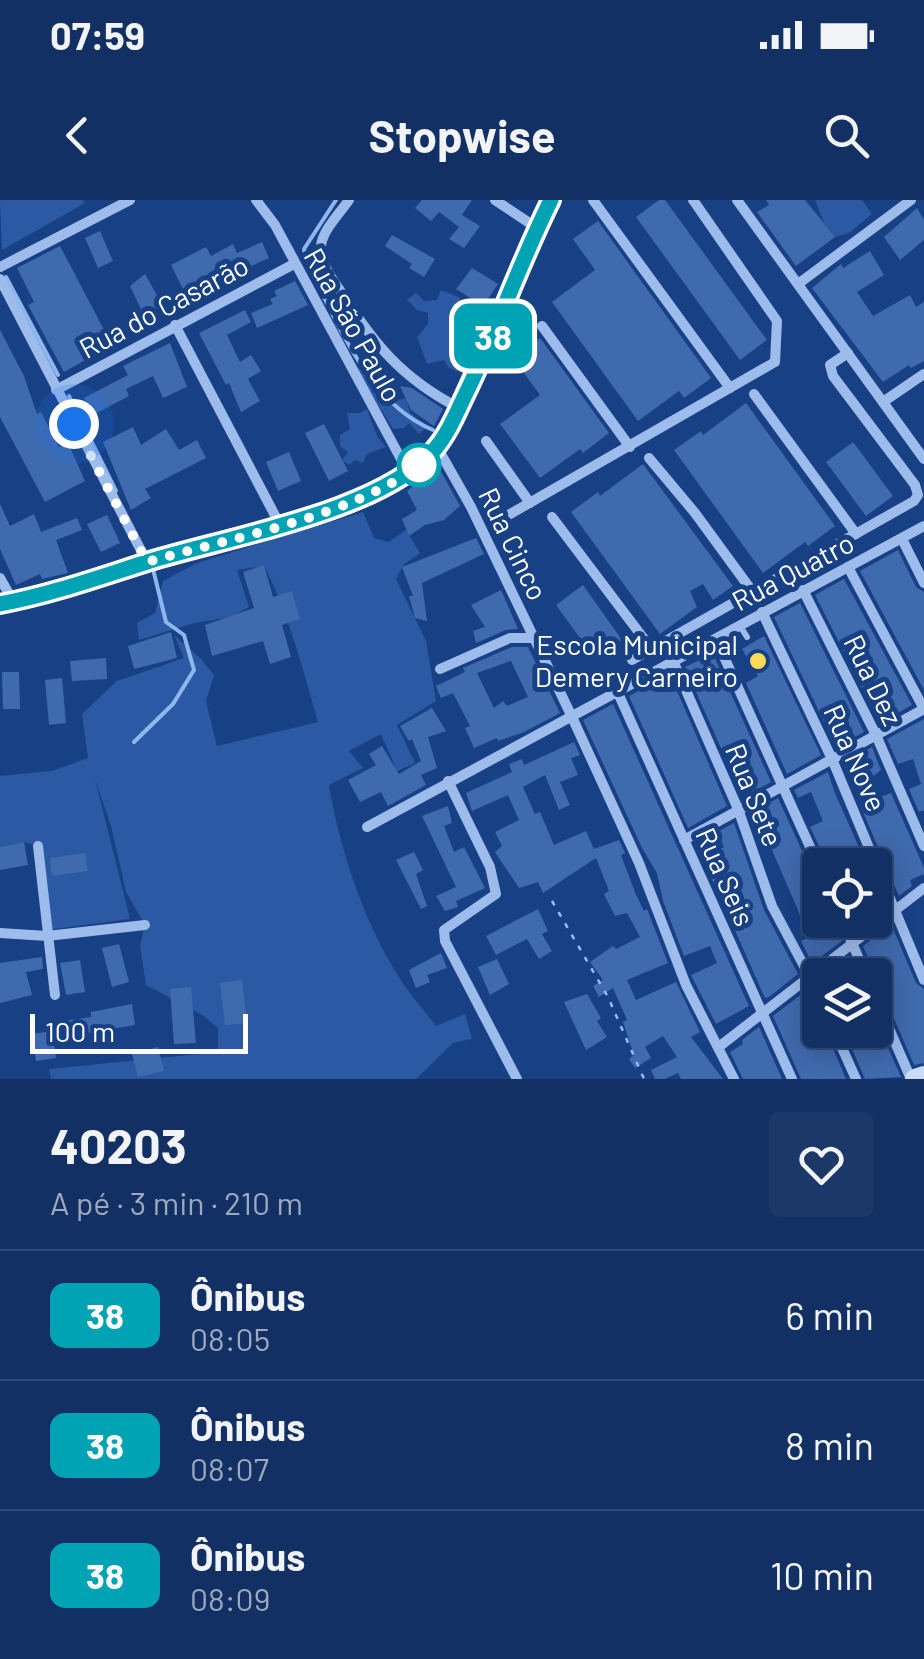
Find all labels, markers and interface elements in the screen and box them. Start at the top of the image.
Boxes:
text: 07:59 [50,12,145,58]
icon: back [50,108,105,163]
text: Stopwise [368,108,556,162]
icon: search [819,108,874,163]
street label: Rua São Paulo [298,242,410,407]
street label: Rua do Casarão [73,247,254,365]
line badge: 38 [448,304,538,368]
text: 38 [474,315,512,357]
your location [49,399,99,449]
unlabelled marker [398,444,440,486]
street label: Rua Cinco [472,482,556,605]
street label: Rua Quatro [726,525,859,617]
place label: Escola Municipal Demery Carneiro [535,627,738,693]
street label: Rua Dez [837,629,910,730]
marker: Escola Municipal Demery Carneiro [747,650,769,672]
street label: Rua Nove [817,699,895,816]
street label: Rua Sete [719,738,791,851]
street label: Rua Seis [689,822,763,931]
map controls [802,848,892,1048]
button: locate [802,848,892,938]
button: layers [802,958,892,1048]
scale bar [30,1009,248,1054]
text: 100 m [45,1014,115,1048]
button: heart [769,1112,874,1217]
text: 40203 [50,1116,187,1174]
text: A pé · 3 min · 210 m [50,1183,303,1221]
text: Ônibus [190,1273,305,1319]
text: 6 min [785,1292,874,1338]
text: 38 [86,1294,124,1336]
text: 08:05 [190,1319,270,1357]
text: Ônibus [190,1403,305,1449]
text: 8 min [785,1422,874,1468]
text: 38 [86,1424,124,1466]
text: 08:07 [190,1449,269,1487]
text: Ônibus [190,1533,305,1579]
text: 10 min [770,1552,874,1598]
text: 38 [86,1554,124,1596]
text: 08:09 [190,1579,270,1617]

